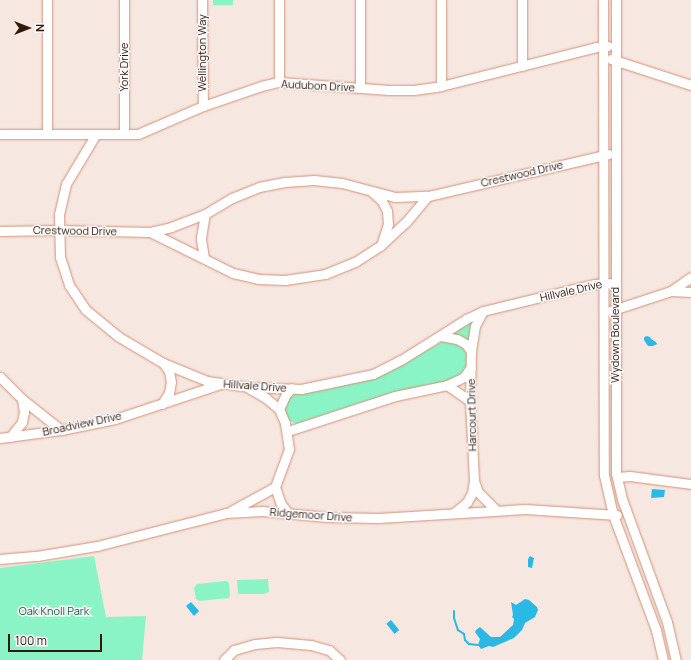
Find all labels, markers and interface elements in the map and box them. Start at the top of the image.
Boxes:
north arrow [8,8,48,48]
street label: Wellington Way [195,14,209,92]
text: N [33,24,48,32]
street label: York Drive [117,42,131,92]
street label: Audubon Drive [281,77,355,95]
street label: Crestwood Drive [480,158,564,190]
street label: Crestwood Drive [33,224,117,238]
street label: Hillvale Drive [539,277,603,305]
street label: Wydown Boulevard [608,287,622,383]
street label: Hillvale Drive [223,377,287,395]
street label: Harcourt Drive [465,379,479,451]
street label: Broadview Drive [41,409,123,439]
street label: Ridgemoor Drive [269,506,353,524]
park label: Oak Knoll Park [19,604,89,618]
scale bar [10,626,104,652]
text: 100 m [15,632,47,649]

